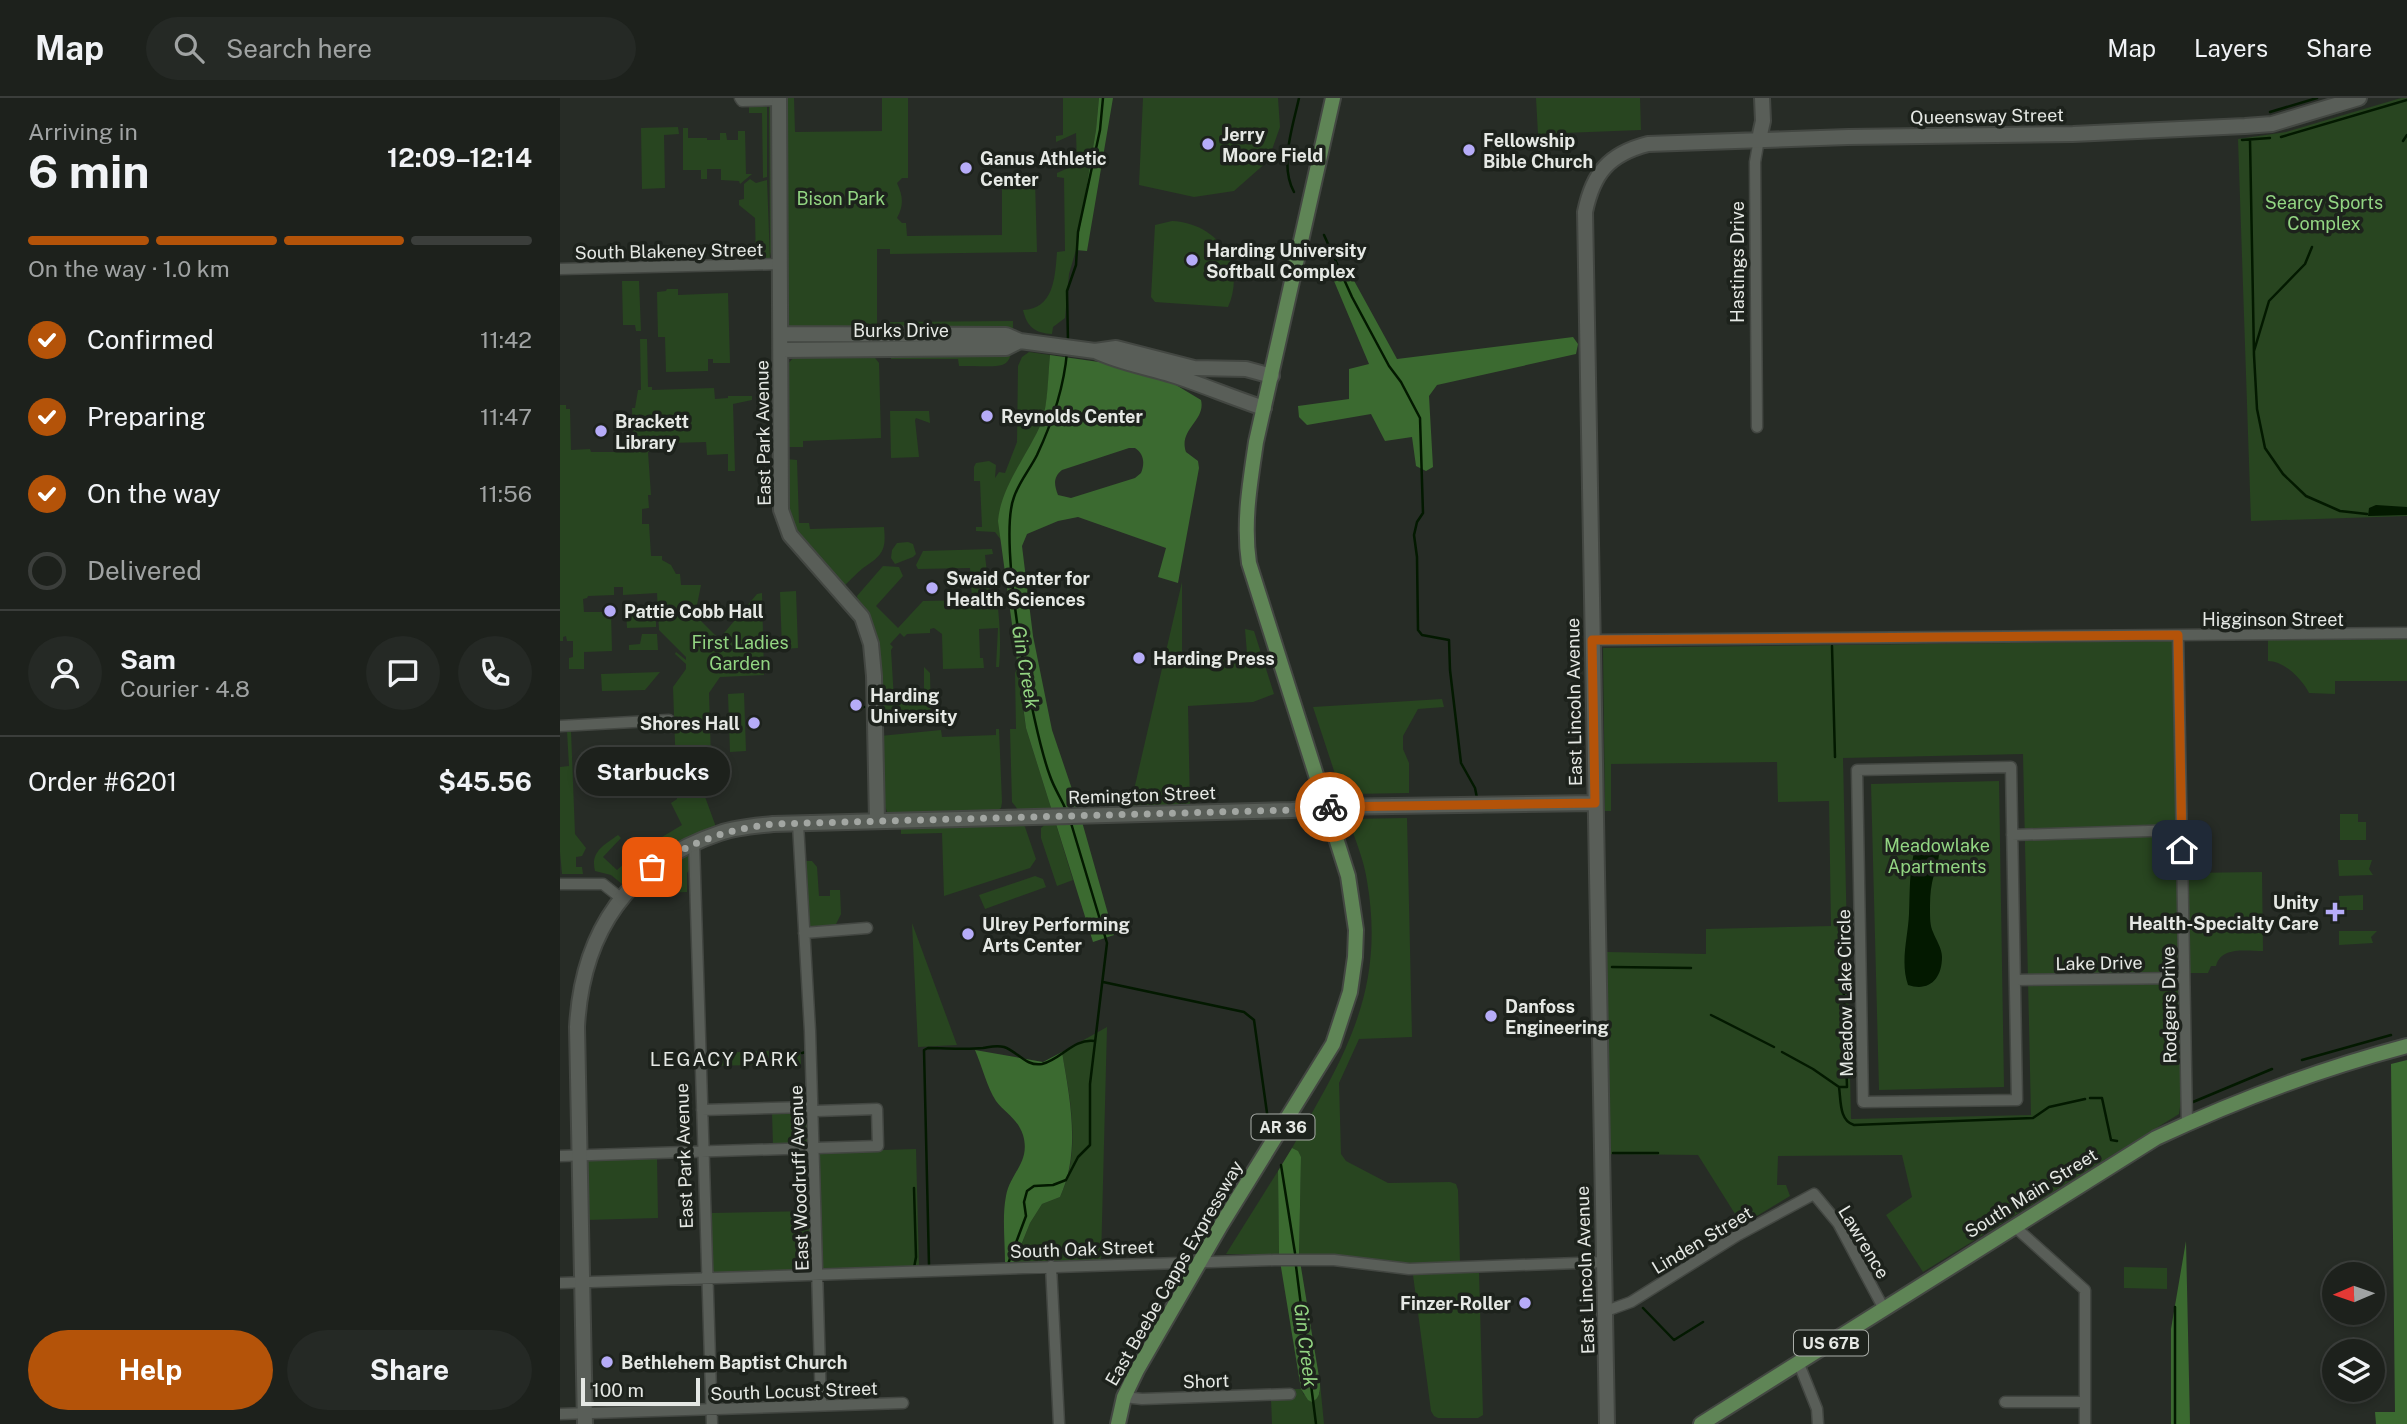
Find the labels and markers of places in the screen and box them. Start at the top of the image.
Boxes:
place label: Jerry Moore Field [1222,124,1323,166]
place label: Fellowship Bible Church [1483,130,1593,172]
marker: Jerry Moore Field [1200,136,1216,152]
marker: Fellowship Bible Church [1461,142,1477,158]
place label: Ganus Athletic Center [980,148,1107,190]
marker: Ganus Athletic Center [958,160,974,176]
place label: Harding University Softball Complex [1206,240,1367,282]
marker: Harding University Softball Complex [1184,252,1200,268]
place label: Reynolds Center [1001,406,1143,427]
marker: Reynolds Center [979,408,995,424]
place label: Brackett Library [615,411,689,453]
marker: Brackett Library [593,423,609,439]
place label: Swaid Center for Health Sciences [946,568,1091,610]
marker: Swaid Center for Health Sciences [924,580,940,596]
place label: Pattie Cobb Hall [624,601,764,622]
marker: Pattie Cobb Hall [602,603,618,619]
place label: Harding Press [1153,648,1275,669]
marker: Harding Press [1131,650,1147,666]
place label: Harding University [870,685,957,727]
marker: Harding University [848,697,864,713]
place label: Shores Hall [640,713,740,734]
marker: Shores Hall [746,715,762,731]
callout: Starbucks [575,748,729,797]
pin [2152,820,2212,880]
pin [622,837,682,897]
place label: Unity Health-Specialty Care [2129,892,2319,934]
marker: Unity Health-Specialty Care [2325,902,2345,922]
place label: Ulrey Performing Arts Center [982,914,1130,956]
marker: Ulrey Performing Arts Center [960,926,976,942]
place label: Danfoss Engineering [1505,996,1609,1038]
marker: Danfoss Engineering [1483,1008,1499,1024]
place label: Finzer-Roller [1400,1293,1512,1314]
marker: Finzer-Roller [1517,1295,1533,1311]
place label: Bethlehem Baptist Church [621,1352,847,1373]
marker: Bethlehem Baptist Church [599,1354,615,1370]

